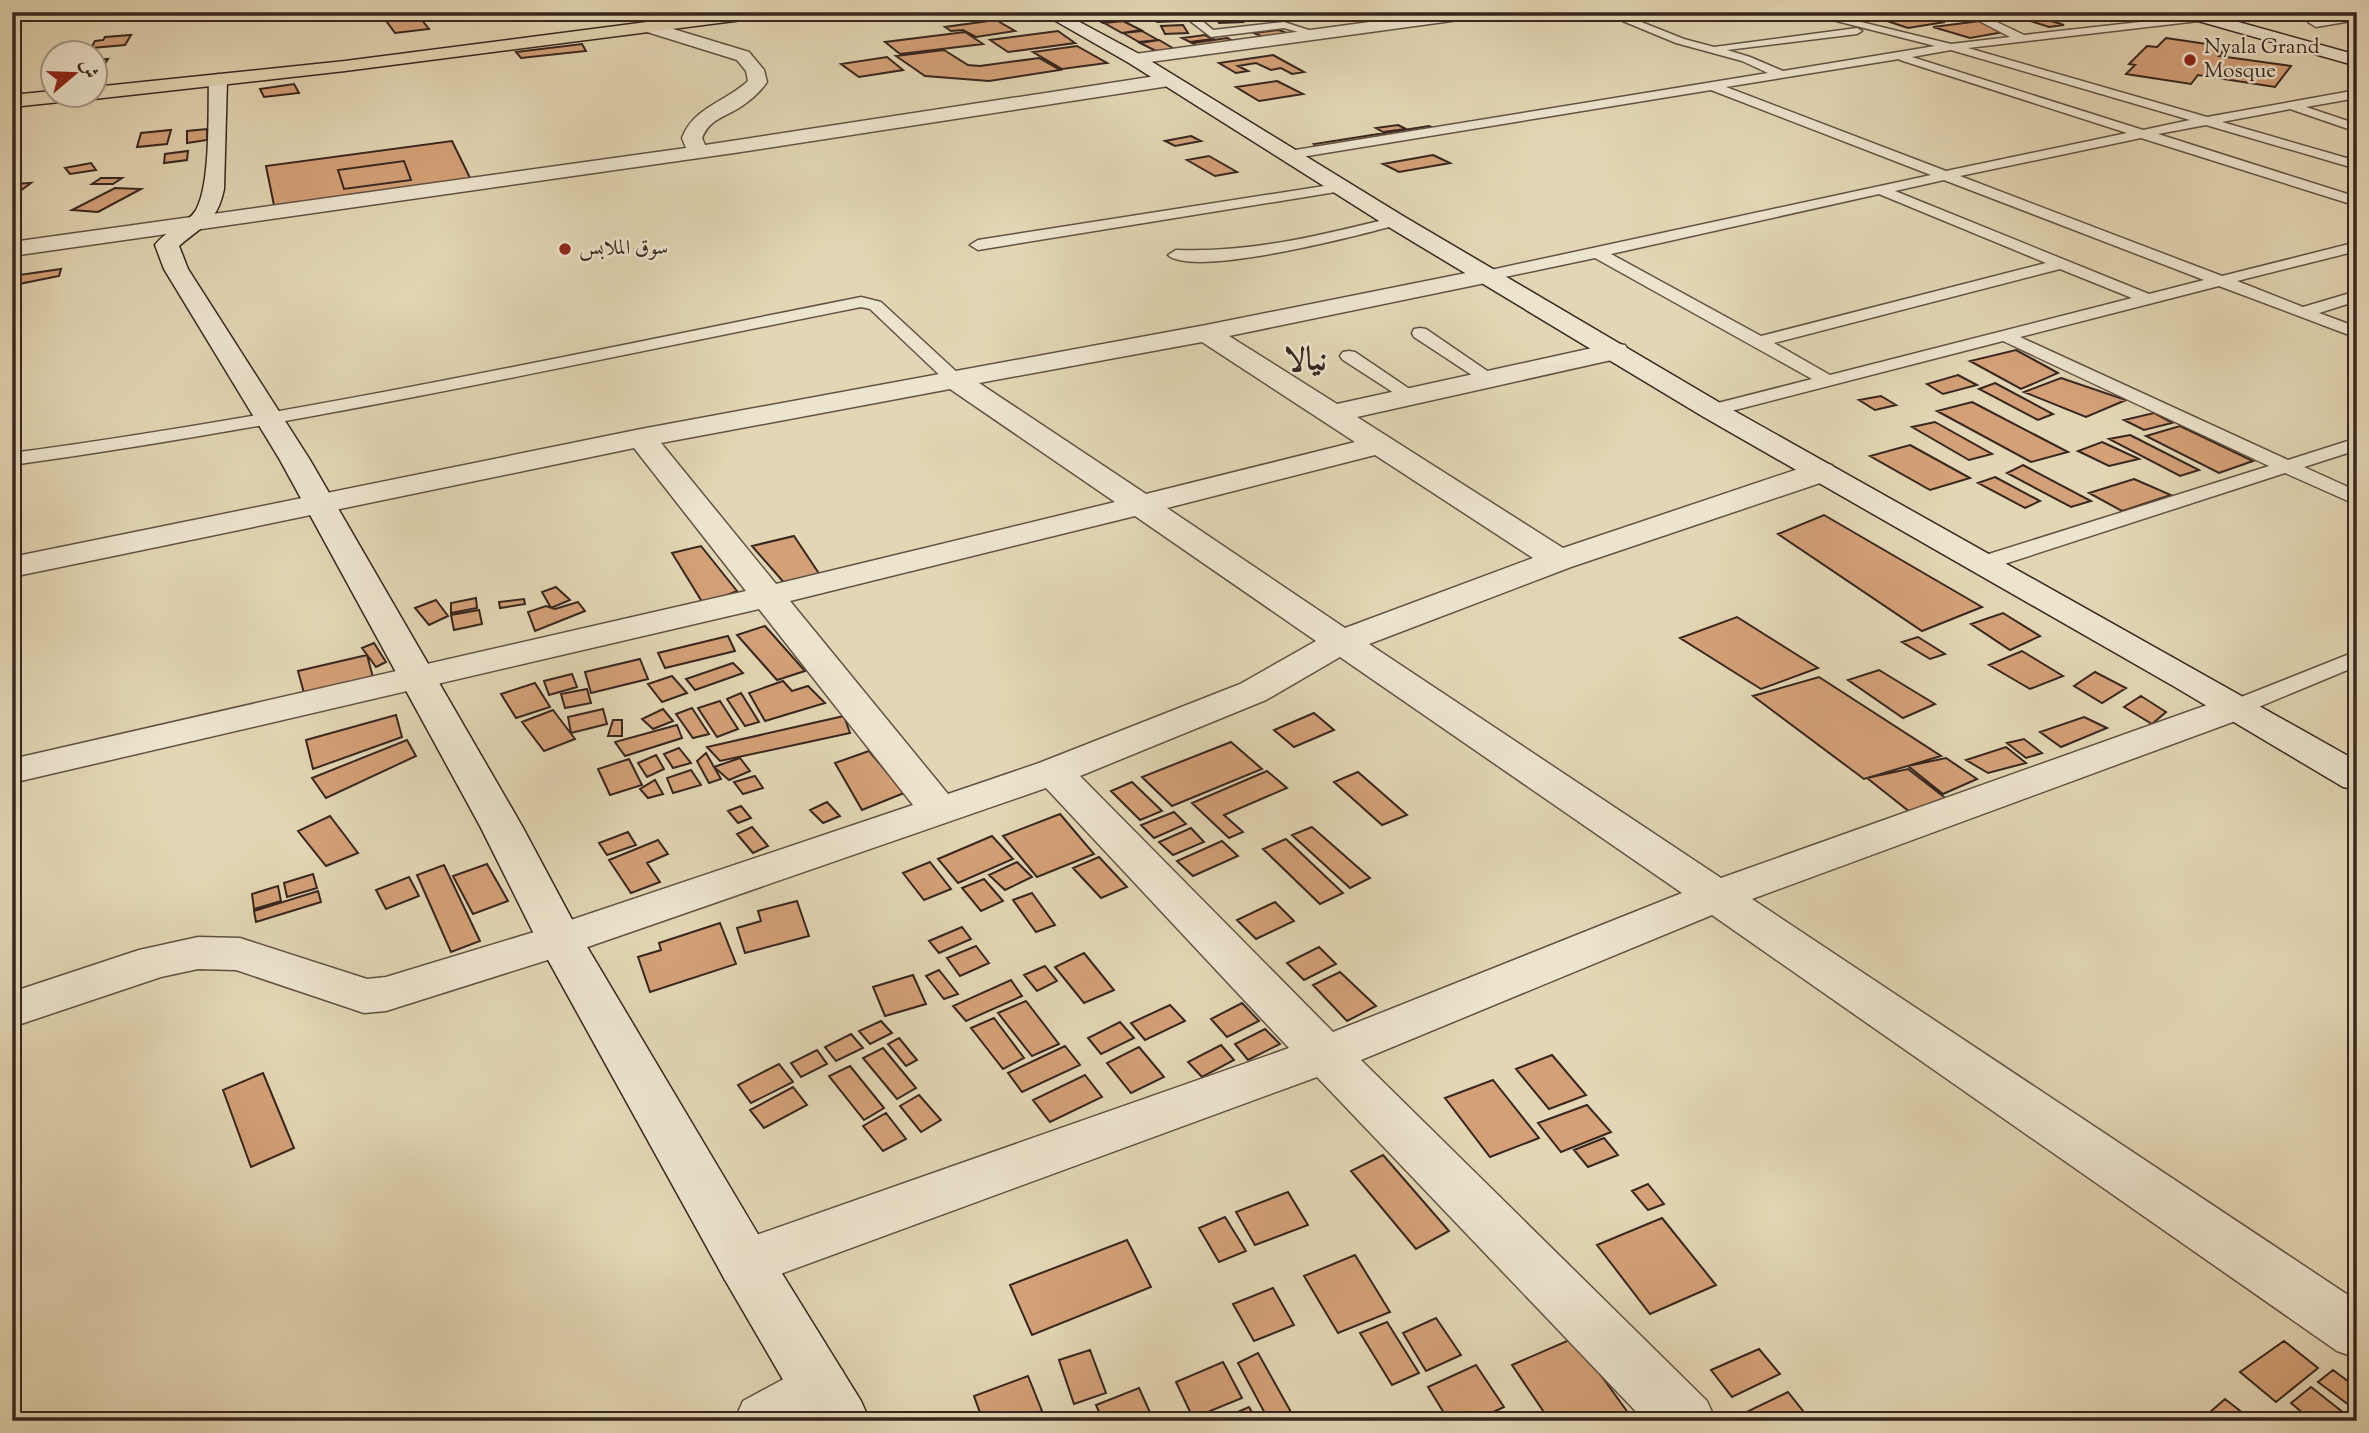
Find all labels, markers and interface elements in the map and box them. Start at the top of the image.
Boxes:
place label: Nyala Grand Mosque [2204,33,2320,87]
north arrow [38,38,108,108]
marker: Nyala Grand Mosque [2182,52,2198,68]
text: ش [72,56,104,83]
place label: سوق الملابس [579,234,668,264]
marker: سوق الملابس [557,241,573,257]
district label: نيالا [1284,338,1328,386]

